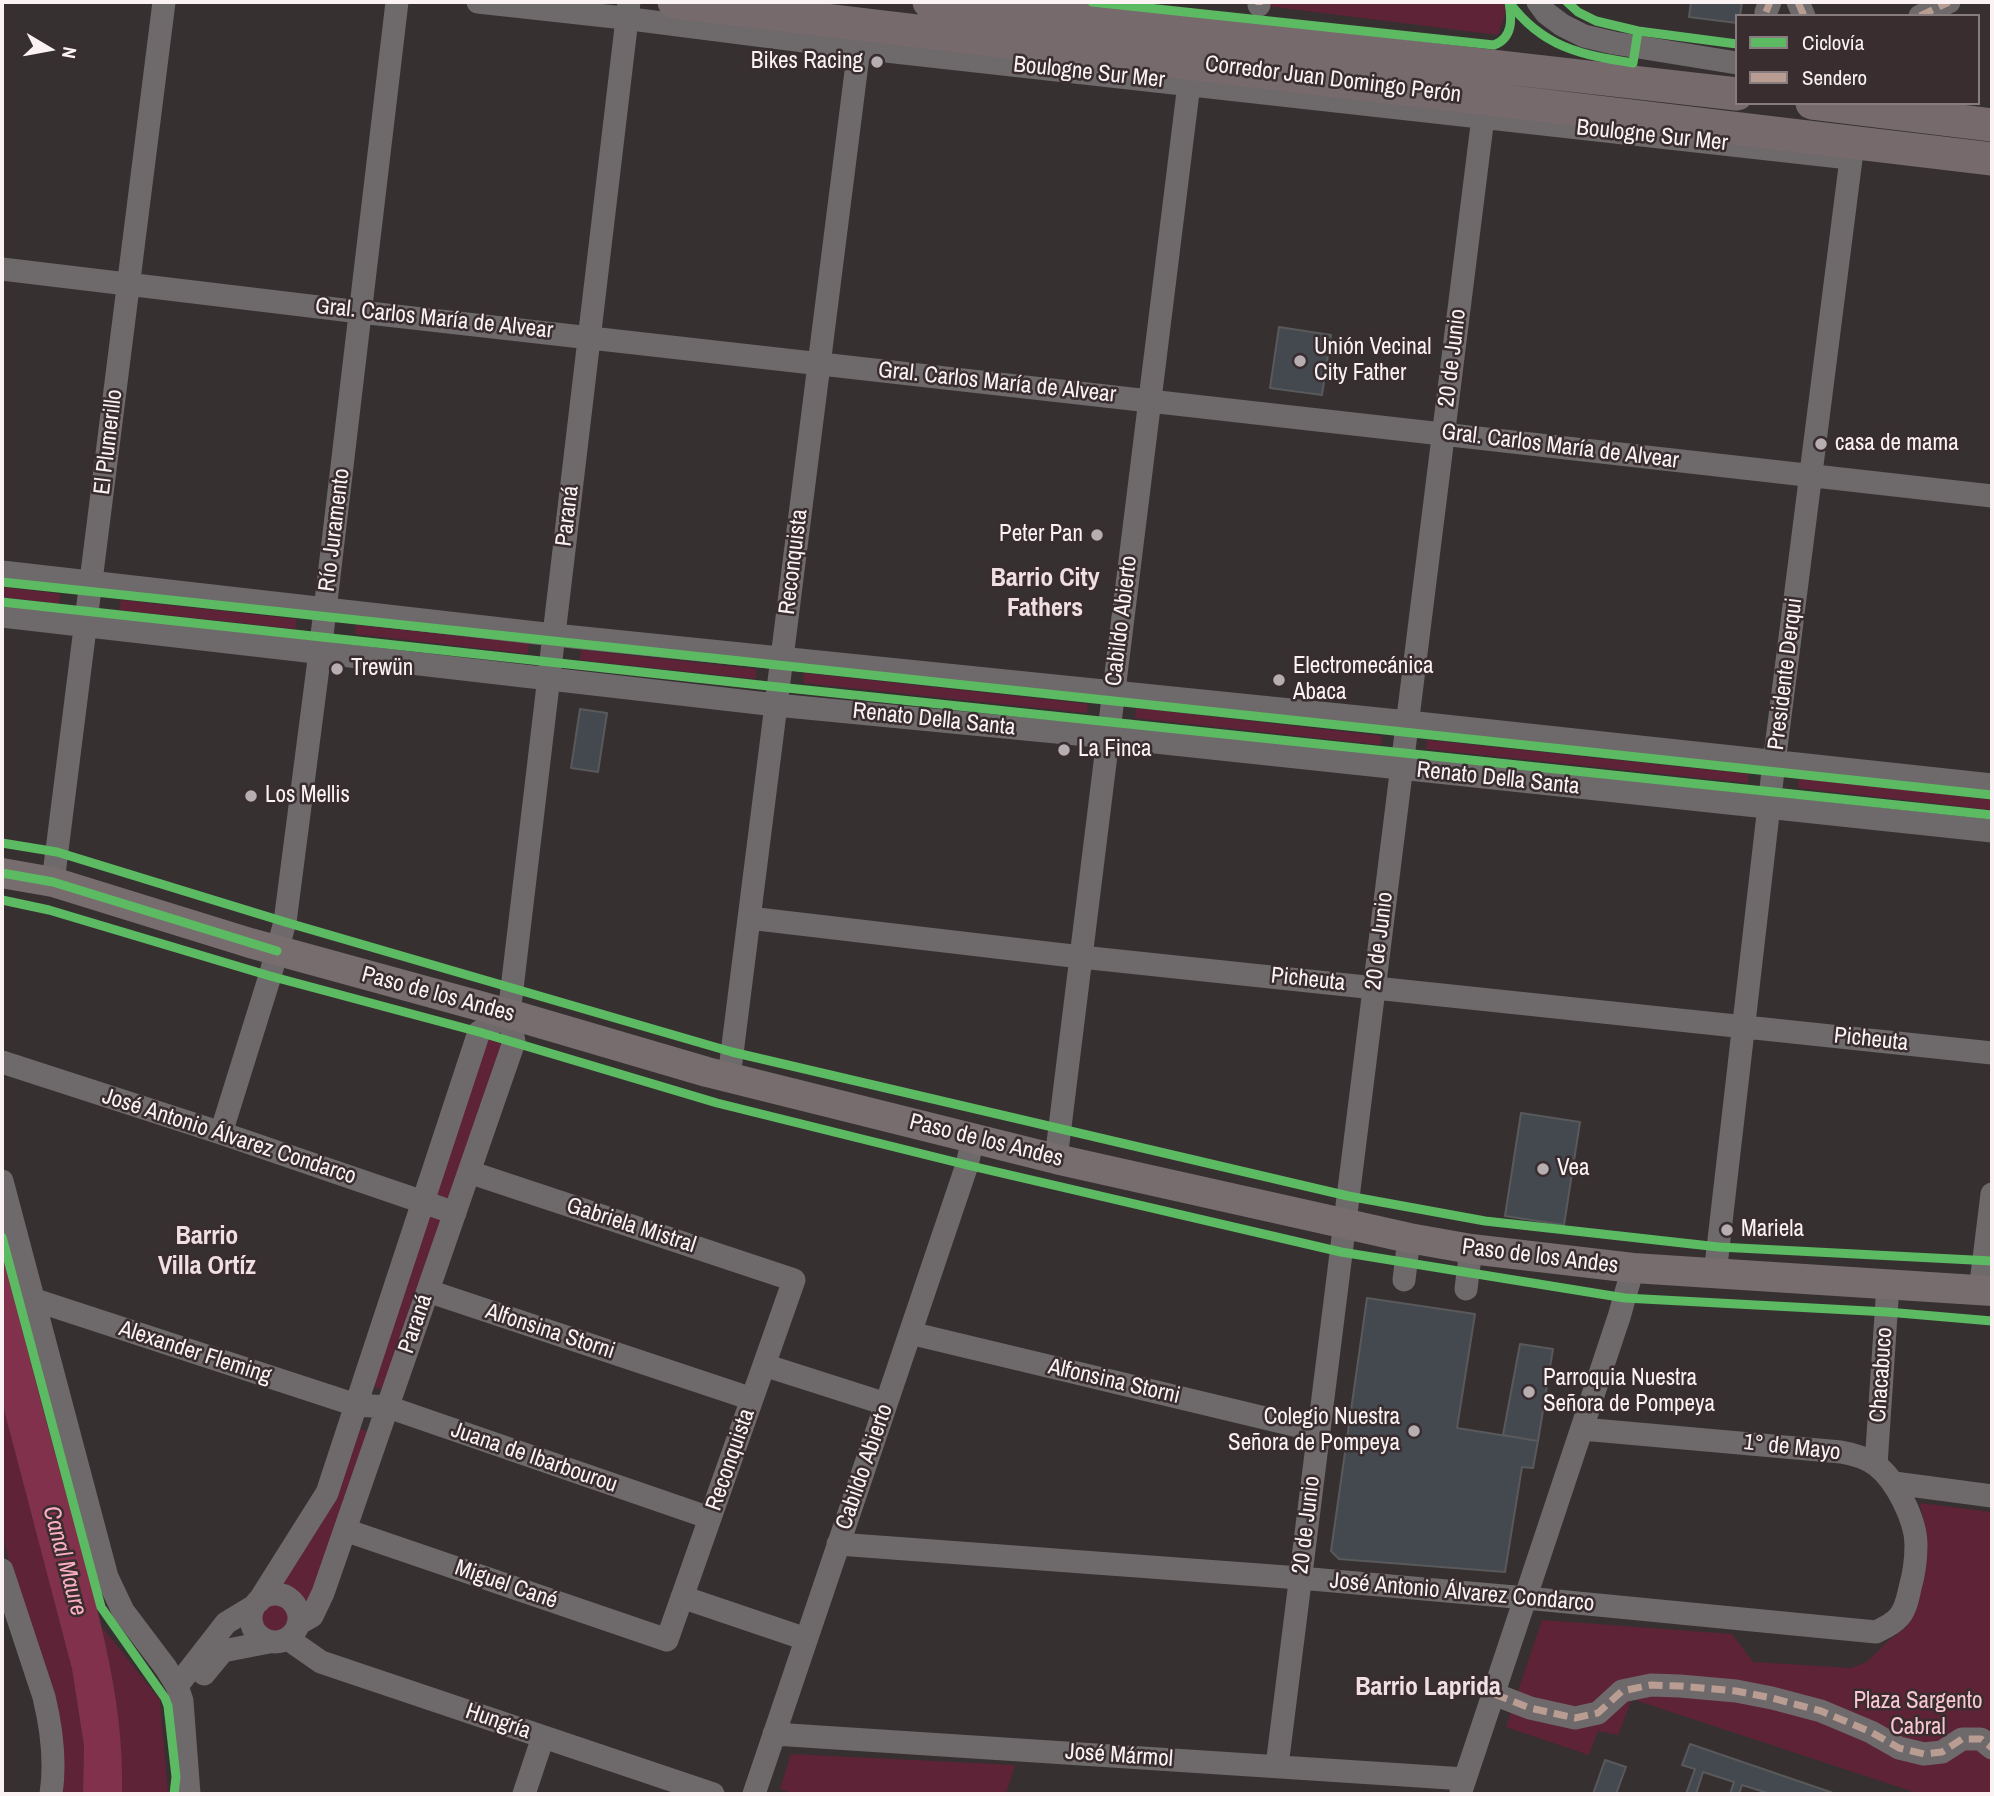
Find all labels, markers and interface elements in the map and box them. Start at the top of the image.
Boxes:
north arrow [14,14,84,84]
legend [1735,14,1980,105]
text: Ciclovía [1802,28,1864,57]
text: N [56,45,83,60]
place label: Bikes Racing [751,48,863,76]
street label: Boulogne Sur Mer [1012,51,1166,95]
street label: Corredor Juan Domingo Perón [1203,51,1463,109]
marker: Bikes Racing [869,54,885,70]
text: Sendero [1802,63,1867,92]
street label: Boulogne Sur Mer [1575,114,1729,158]
street label: Gral. Carlos María de Alvear [314,293,554,345]
street label: 20 de Junio [1433,307,1473,409]
place label: Unión Vecinal City Father [1314,334,1431,388]
marker: Unión Vecinal City Father [1292,353,1308,369]
street label: Gral. Carlos María de Alvear [877,357,1117,409]
street label: El Plumerillo [89,388,129,496]
street label: Gral. Carlos María de Alvear [1440,419,1680,475]
place label: casa de mama [1835,430,1959,458]
marker: casa de mama [1813,436,1829,452]
street label: Río Juramento [314,467,356,593]
street label: Paraná [551,484,585,548]
street label: Reconquista [774,508,814,616]
place label: Peter Pan [999,521,1083,549]
marker: Peter Pan [1089,527,1105,543]
street label: Cabildo Abierto [1100,554,1144,688]
district label: Barrio City Fathers [991,563,1099,624]
street label: Presidente Derqui [1763,596,1809,752]
place label: Electromecánica Abaca [1293,653,1433,707]
place label: Trewün [351,655,413,683]
marker: Trewün [329,661,345,677]
marker: Electromecánica Abaca [1271,672,1287,688]
street label: Renato Della Santa [851,698,1017,742]
place label: La Finca [1078,736,1151,764]
marker: La Finca [1056,742,1072,758]
street label: Renato Della Santa [1415,757,1581,801]
place label: Los Mellis [265,782,350,810]
marker: Los Mellis [243,788,259,804]
street label: 20 de Junio [1360,890,1400,992]
street label: Paso de los Andes [358,961,518,1029]
street label: Picheuta [1270,962,1346,998]
street label: Picheuta [1833,1022,1909,1058]
street label: José Antonio Álvarez Condarco [99,1083,359,1191]
street label: Paso de los Andes [906,1109,1066,1173]
place label: Vea [1557,1155,1590,1183]
marker: Vea [1535,1161,1551,1177]
street label: Gabriela Mistral [563,1192,699,1260]
place label: Mariela [1741,1216,1804,1244]
district label: Barrio Villa Ortíz [158,1221,256,1282]
marker: Mariela [1719,1222,1735,1238]
street label: Paso de los Andes [1460,1234,1620,1280]
street label: Paraná [393,1291,439,1357]
street label: Alfonsina Storni [482,1298,618,1366]
street label: Alexander Fleming [115,1315,275,1391]
street label: Chacabuco [1865,1326,1899,1424]
street label: Alfonsina Storni [1046,1353,1182,1411]
place label: Parroquia Nuestra Señora de Pompeya [1543,1365,1715,1419]
marker: Parroquia Nuestra Señora de Pompeya [1521,1384,1537,1400]
street label: Cabildo Abierto [831,1401,899,1533]
place label: Colegio Nuestra Señora de Pompeya [1228,1404,1400,1458]
street label: Reconquista [701,1405,761,1515]
street label: Juana de Ibarbourou [447,1417,621,1499]
marker: Colegio Nuestra Señora de Pompeya [1406,1423,1422,1439]
street label: 1° de Mayo [1742,1429,1842,1467]
street label: 20 de Junio [1287,1474,1327,1576]
water label: Canal Maure [36,1503,92,1619]
street label: Miguel Cané [451,1555,561,1615]
street label: José Antonio Álvarez Condarco [1329,1568,1595,1618]
district label: Barrio Laprida [1355,1672,1501,1704]
park label: Plaza Sargento Cabral [1854,1688,1982,1742]
street label: Hungría [462,1698,534,1746]
street label: José Mármol [1064,1738,1174,1774]

